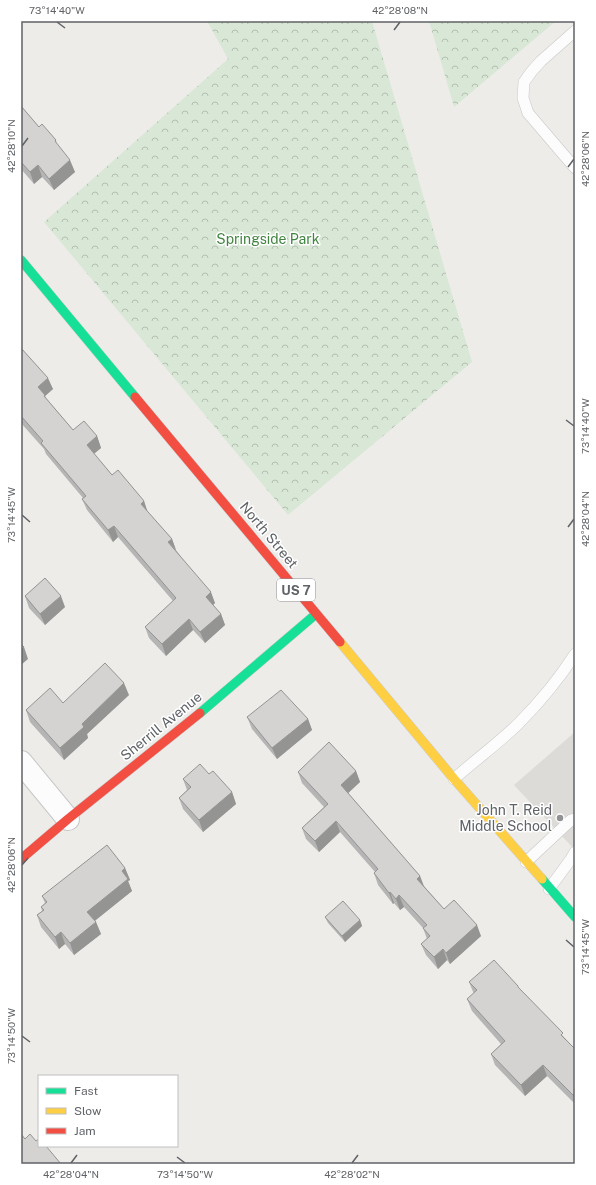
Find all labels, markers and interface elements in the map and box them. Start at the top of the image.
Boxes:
text: 73°14'40"W [29,4,85,16]
text: 42°28'08"N [372,4,428,16]
text: 42°28'10"N [5,119,17,173]
text: 42°28'06"N [579,131,591,187]
park label: Springside Park [216,231,320,247]
text: 73°14'40"W [579,398,591,454]
text: 73°14'45"W [5,487,17,543]
text: 42°28'04"N [579,491,591,547]
street label: North Street [237,499,301,571]
road number: US 7 [277,579,315,601]
street label: Sherrill Avenue [117,688,205,764]
place label: John T. Reid Middle School [459,802,552,834]
marker: John T. Reid Middle School [555,813,565,823]
text: 42°28'06"N [5,837,17,893]
text: 73°14'45"W [579,919,591,975]
text: 73°14'50"W [5,1008,17,1064]
legend [38,1075,178,1147]
text: Fast [74,1084,99,1098]
text: Slow [74,1104,102,1118]
text: Jam [74,1124,96,1138]
text: 42°28'04"N [43,1168,99,1180]
text: 73°14'50"W [157,1168,213,1180]
text: 42°28'02"N [324,1168,380,1180]

